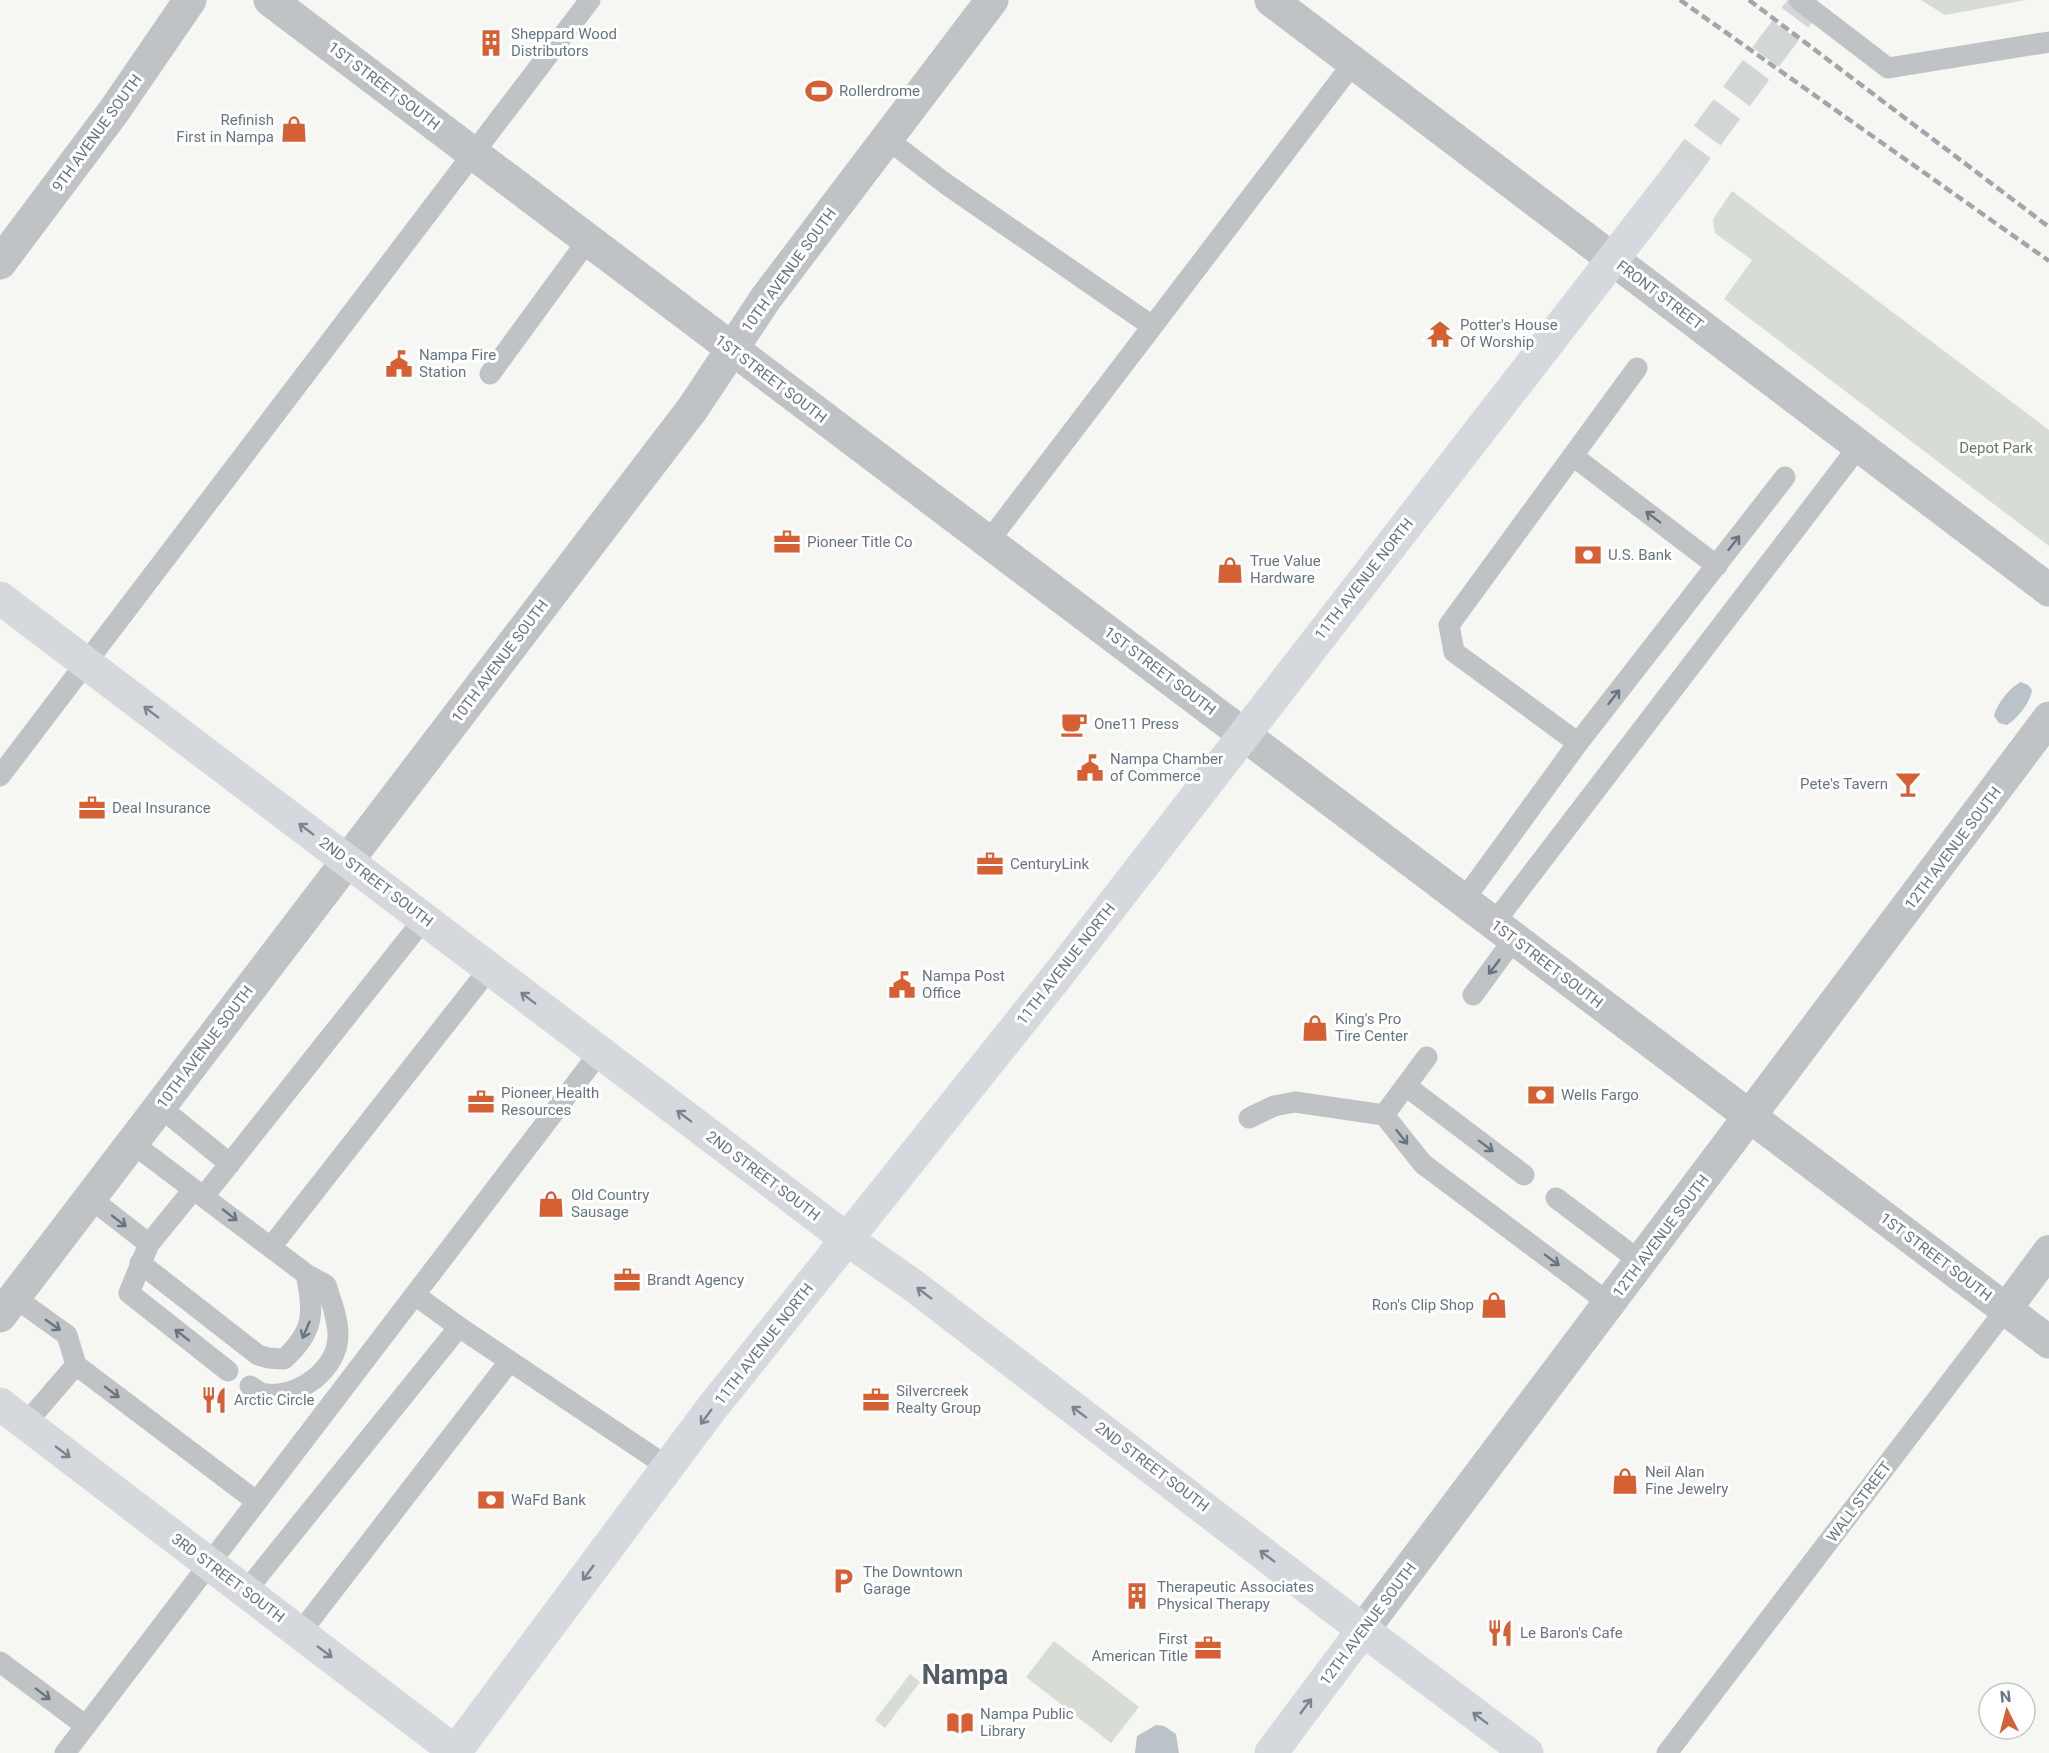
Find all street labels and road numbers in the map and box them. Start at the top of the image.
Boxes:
street label: 1ST STREET SOUTH [325,38,443,134]
street label: 9TH AVENUE SOUTH [48,71,146,195]
street label: 10TH AVENUE SOUTH [738,205,840,335]
street label: FRONT STREET [1613,257,1707,334]
street label: 1ST STREET SOUTH [712,331,830,427]
street label: 11TH AVENUE NORTH [1311,515,1417,643]
street label: 10TH AVENUE SOUTH [448,596,552,726]
street label: 1ST STREET SOUTH [1101,623,1219,719]
street label: 12TH AVENUE SOUTH [1901,783,2005,913]
street label: 2ND STREET SOUTH [315,833,437,931]
street label: 11TH AVENUE NORTH [1013,900,1119,1028]
street label: 1ST STREET SOUTH [1488,916,1606,1012]
street label: 10TH AVENUE SOUTH [153,982,257,1112]
street label: 2ND STREET SOUTH [702,1127,824,1225]
street label: 12TH AVENUE SOUTH [1609,1171,1713,1301]
street label: 1ST STREET SOUTH [1877,1209,1995,1305]
street label: 11TH AVENUE NORTH [711,1280,817,1408]
street label: 2ND STREET SOUTH [1091,1418,1213,1516]
street label: WALL STREET [1823,1458,1895,1546]
street label: 3RD STREET SOUTH [168,1530,288,1626]
street label: 12TH AVENUE SOUTH [1316,1559,1420,1689]

